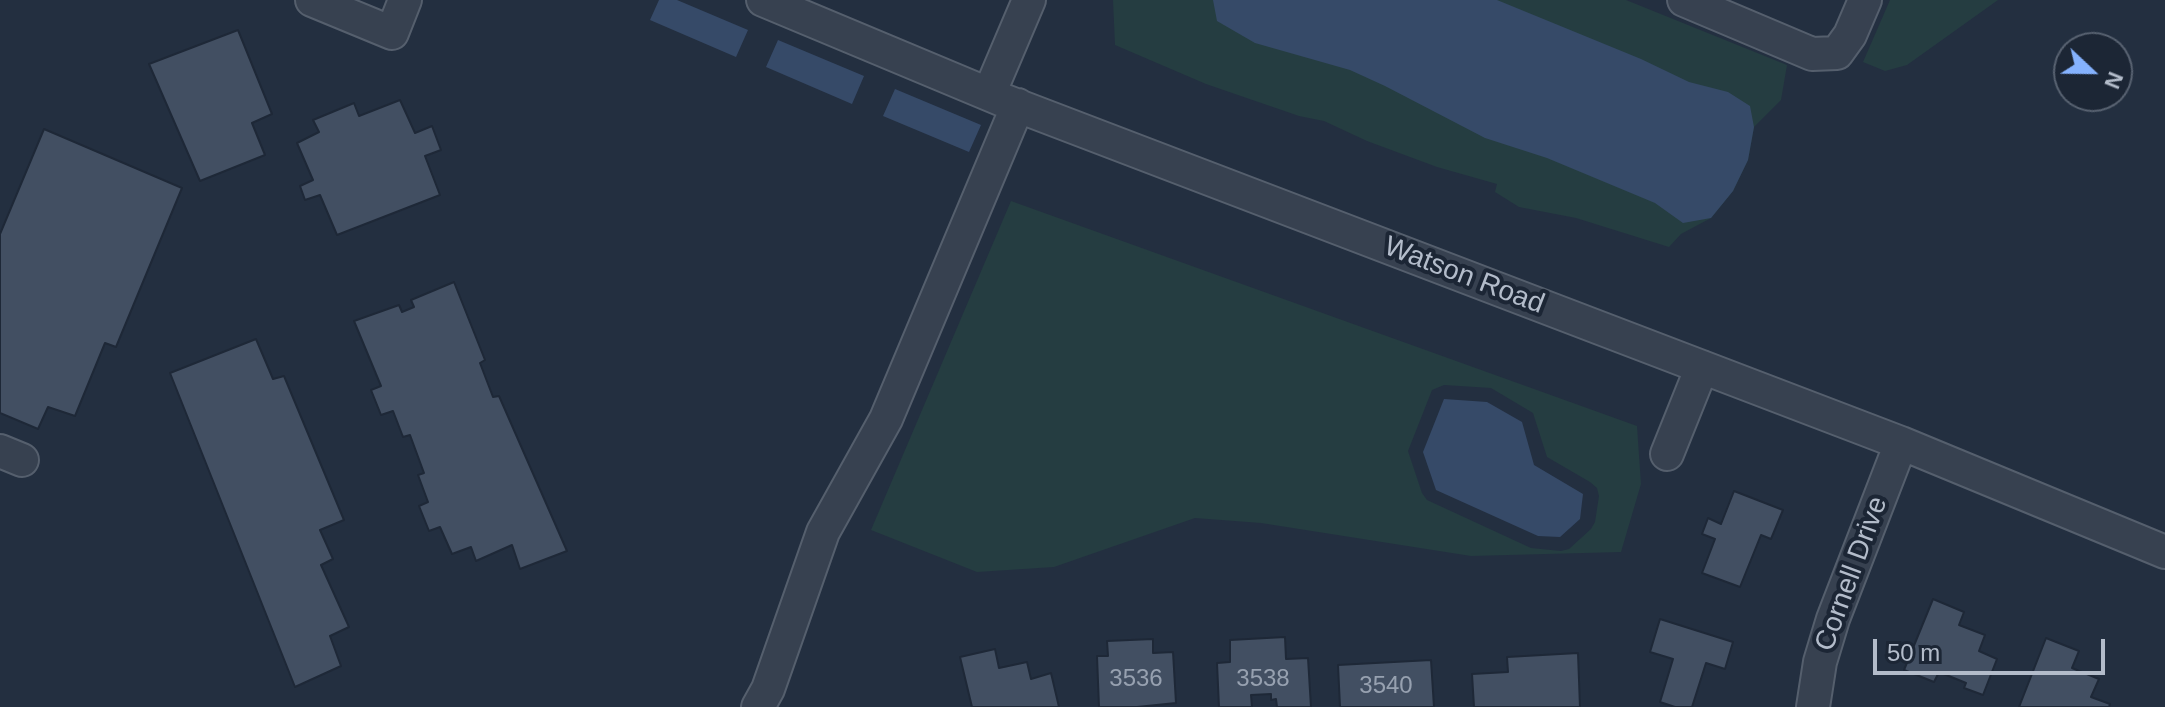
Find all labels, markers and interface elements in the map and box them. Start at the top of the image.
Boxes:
north arrow [2053,32,2133,112]
text: N [2099,68,2128,92]
street label: Watson Road [1379,230,1549,322]
street label: Cornell Drive [1809,492,1895,656]
scale bar [1877,623,2109,673]
text: 50 m [1887,639,1940,666]
house number: 3536 [1109,665,1163,693]
house number: 3538 [1236,665,1290,693]
house number: 3540 [1359,672,1413,700]

